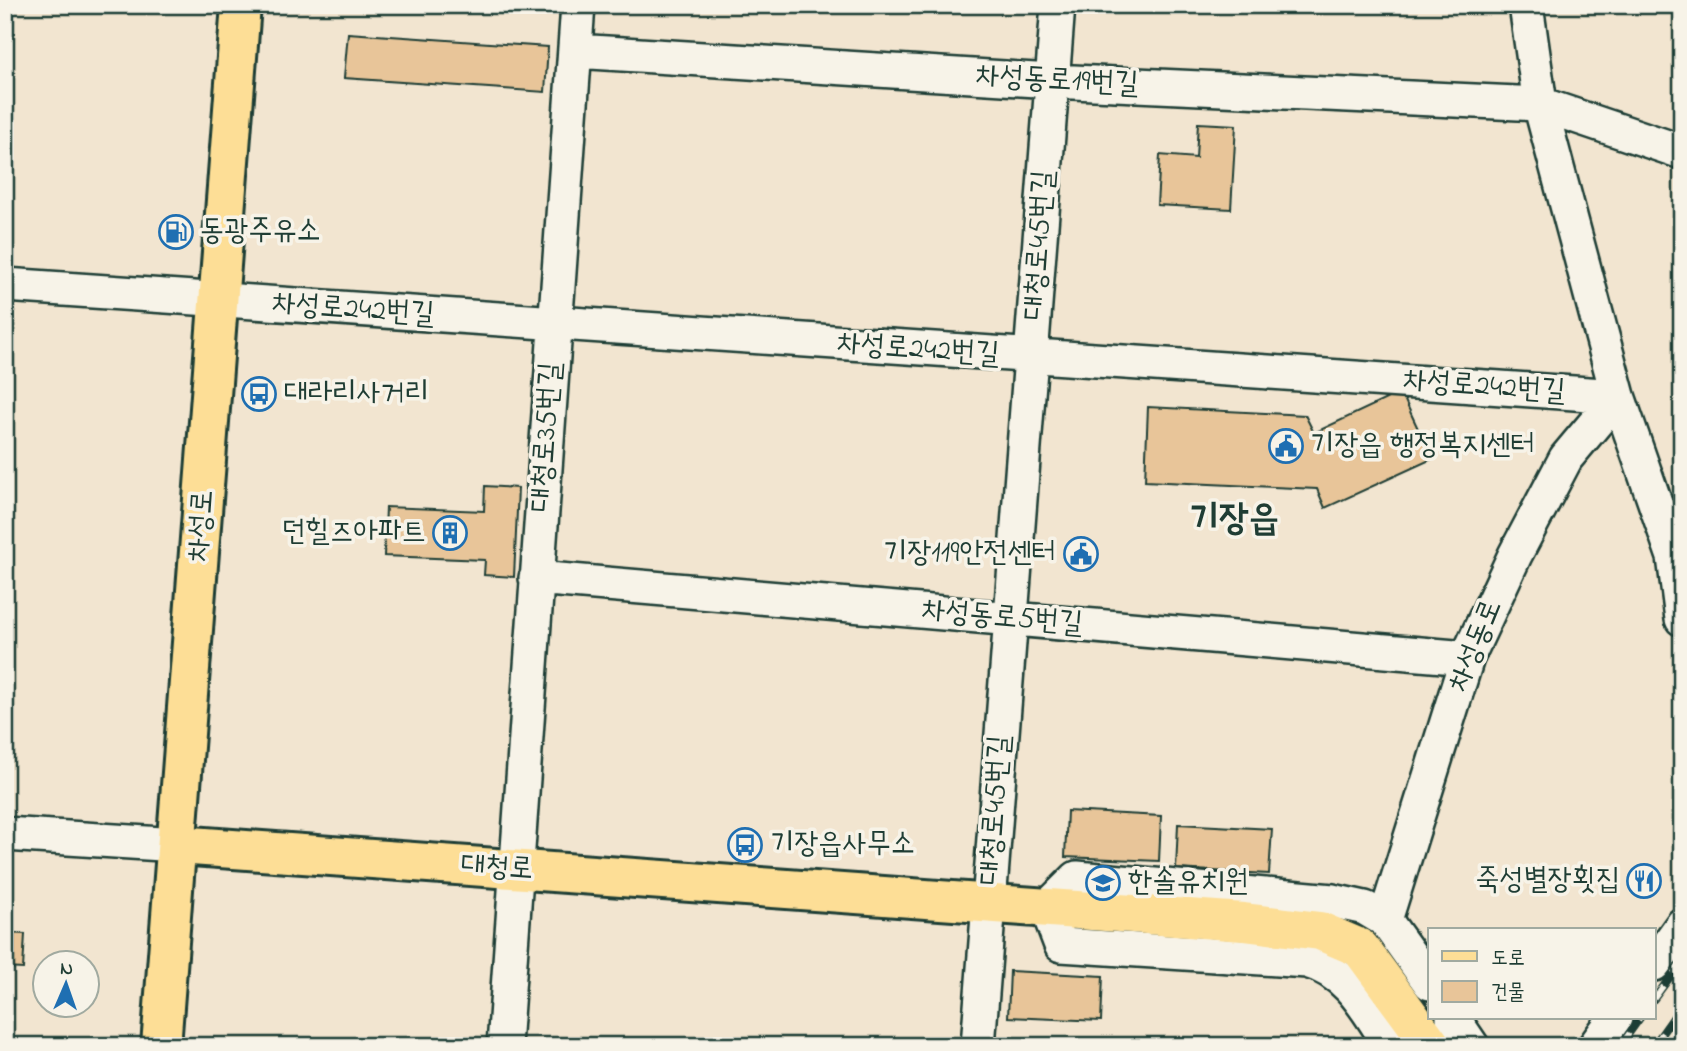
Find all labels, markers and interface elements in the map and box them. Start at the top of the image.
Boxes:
street label: 차성동로19번길 [974,55,1140,107]
street label: 대청로45번길 [1013,169,1067,321]
place label: 동광주유소 [200,210,321,254]
fuel station icon: 동광주유소 [157,213,195,251]
street label: 차성로242번길 [270,282,436,338]
street label: 차성로242번길 [835,322,1001,378]
street label: 차성로242번길 [1401,359,1567,415]
street label: 대청로35번길 [520,361,574,513]
place label: 대라리사거리 [284,372,429,416]
bus stop icon: 대라리사거리 [240,375,278,413]
place label: 기장읍 행정복지센터 [1310,424,1535,468]
public building icon: 기장읍 행정복지센터 [1267,427,1305,465]
street label: 차성로 [178,488,226,564]
district label: 기장읍 [1189,493,1279,547]
place label: 던힐즈아파트 [281,511,426,555]
building icon: 던힐즈아파트 [431,514,469,552]
place label: 기장119안전센터 [883,532,1056,576]
public building icon: 기장119안전센터 [1062,535,1100,573]
street label: 차성동로5번길 [919,589,1085,647]
street label: 차성동로 [1438,593,1514,699]
street label: 대청로45번길 [969,734,1023,886]
place label: 기장읍사무소 [770,823,915,867]
bus stop icon: 기장읍사무소 [726,826,764,864]
street label: 대청로 [459,844,535,892]
place label: 죽성별장횟집 [1475,859,1620,903]
place label: 한솔유치원 [1128,861,1249,905]
restaurant icon: 죽성별장횟집 [1625,862,1663,900]
school or university icon: 한솔유치원 [1084,864,1122,902]
legend [1428,928,1656,1020]
text: 도로 [1491,944,1525,974]
north arrow [32,950,102,1020]
text: N [60,956,74,983]
text: 건물 [1491,978,1525,1008]

